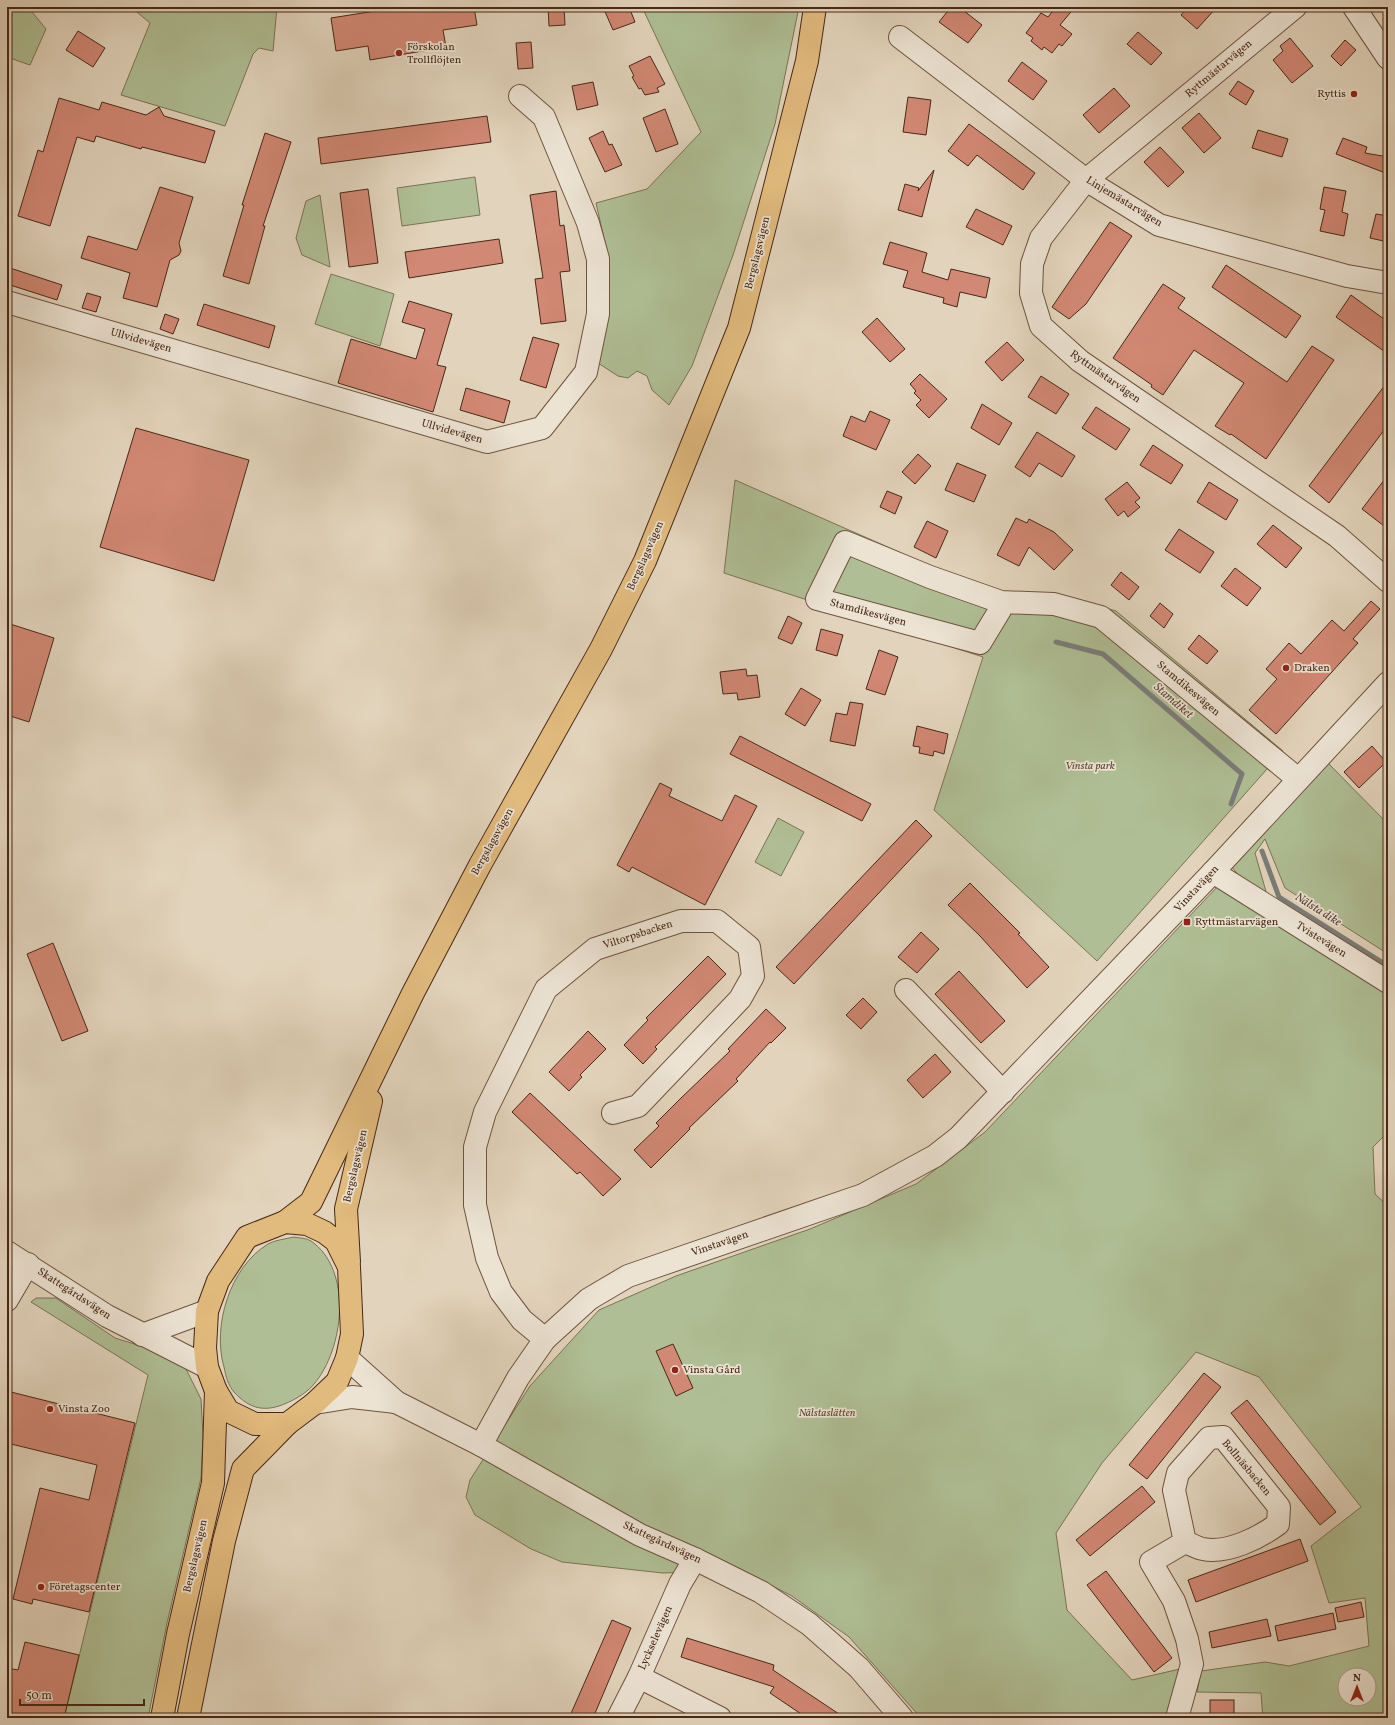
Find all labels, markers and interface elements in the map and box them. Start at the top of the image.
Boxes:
street label: Ryttmästarvägen [1182,36,1256,101]
place label: Förskolan Trollflöjten [407,40,462,68]
marker: Förskolan Trollflöjten [394,48,404,58]
place label: Ryttis [1317,87,1346,102]
marker: Ryttis [1349,89,1359,99]
street label: Linjemästarvägen [1083,173,1165,231]
street label: Bergslagsvägen [742,215,774,291]
street label: Ullvidevägen [109,325,174,357]
street label: Ryttmästarvägen [1067,347,1144,407]
street label: Ullvidevägen [420,416,485,448]
street label: Bergslagsvägen [624,518,668,593]
street label: Stamdikesvägen [828,596,908,631]
street label: Stamdikesvägen [1153,658,1223,720]
place label: Draken [1294,661,1330,676]
marker: Draken [1281,663,1291,673]
water label: Stamdiket [1150,679,1197,723]
park label: Vinsta park [1065,759,1115,774]
street label: Bergslagsvägen [468,805,518,878]
street label: Vinstavägen [1171,862,1223,916]
water label: Nälsta dike [1292,889,1345,931]
place label: Ryttmästarvägen [1195,915,1279,930]
street label: Viltorpsbacken [601,917,675,953]
marker: Ryttmästarvägen [1182,917,1192,927]
street label: Tvistevägen [1293,918,1350,962]
street label: Bergslagsvägen [340,1128,372,1204]
street label: Vinstavägen [690,1227,751,1261]
street label: Skattegårdsvägen [34,1265,114,1324]
place label: Vinsta Gård [683,1363,740,1378]
marker: Vinsta Gård [670,1365,680,1375]
place label: Vinsta Zoo [58,1402,110,1417]
marker: Vinsta Zoo [45,1404,55,1414]
park label: Nälstaslätten [799,1406,856,1421]
street label: Bollnäsbacken [1218,1436,1274,1500]
street label: Bergslagsvägen [180,1518,212,1594]
street label: Skattegårdsvägen [620,1518,704,1568]
place label: Företagscenter [49,1580,121,1595]
marker: Företagscenter [36,1582,46,1592]
street label: Lyckselevägen [635,1603,677,1673]
north arrow [1337,1667,1377,1707]
text: N [1353,1671,1361,1686]
scale bar [20,1681,144,1707]
text: 50 m [26,1688,52,1704]

